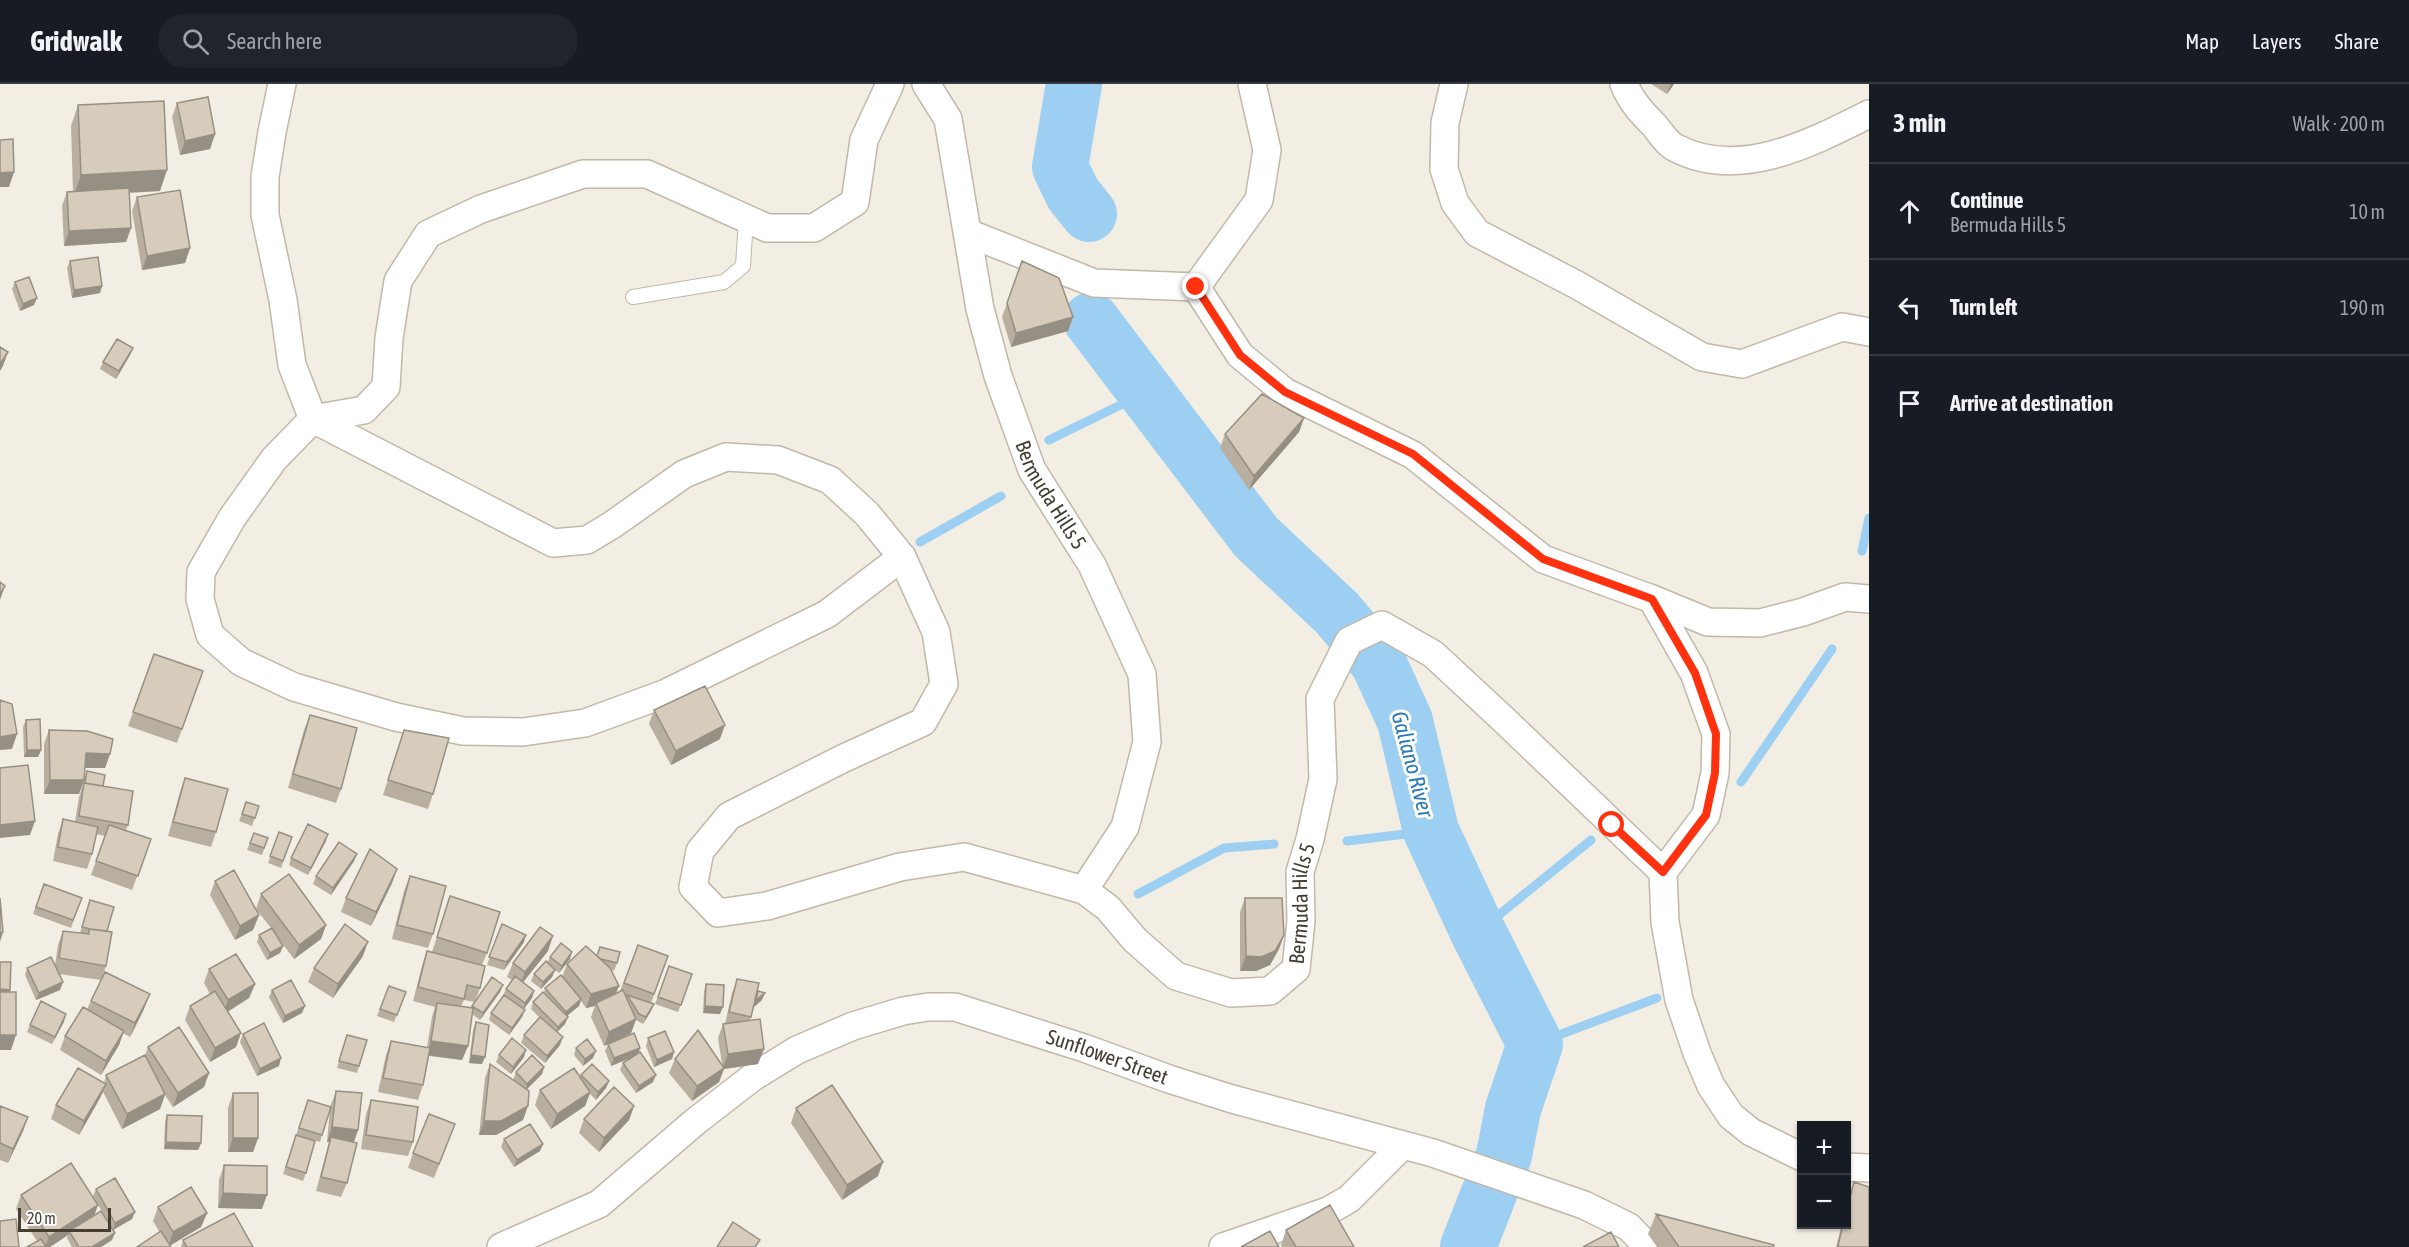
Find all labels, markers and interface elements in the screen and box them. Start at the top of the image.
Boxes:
search box [158,14,578,68]
text: Gridwalk [30,25,122,57]
icon: search [179,25,212,58]
text: Search here [227,28,322,54]
text: Map [2185,29,2219,53]
text: Layers [2252,29,2302,53]
text: Share [2335,29,2379,53]
text: 3 min [1893,108,1946,138]
text: Walk · 200 m [2293,112,2385,135]
text: Continue [1950,187,2024,213]
icon: ahead [1893,195,1926,228]
text: 10 m [2349,200,2385,223]
text: Bermuda Hills 5 [1950,213,2066,236]
route end [1182,273,1208,299]
icon: left [1893,291,1926,324]
text: Turn left [1950,294,2017,320]
text: 190 m [2340,296,2385,319]
icon: arrive [1893,387,1926,420]
text: Arrive at destination [1950,390,2113,416]
street label: Bermuda Hills 5 [1011,437,1092,553]
water label: Galiano River [1386,708,1440,821]
route start [1598,811,1624,837]
street label: Bermuda Hills 5 [1284,840,1319,965]
street label: Sunflower Street [1044,1024,1172,1089]
map controls [1797,1121,1851,1229]
button: + [1797,1121,1851,1175]
button: − [1797,1175,1851,1229]
scale bar [18,1205,111,1232]
text: 20 m [27,1209,56,1227]

